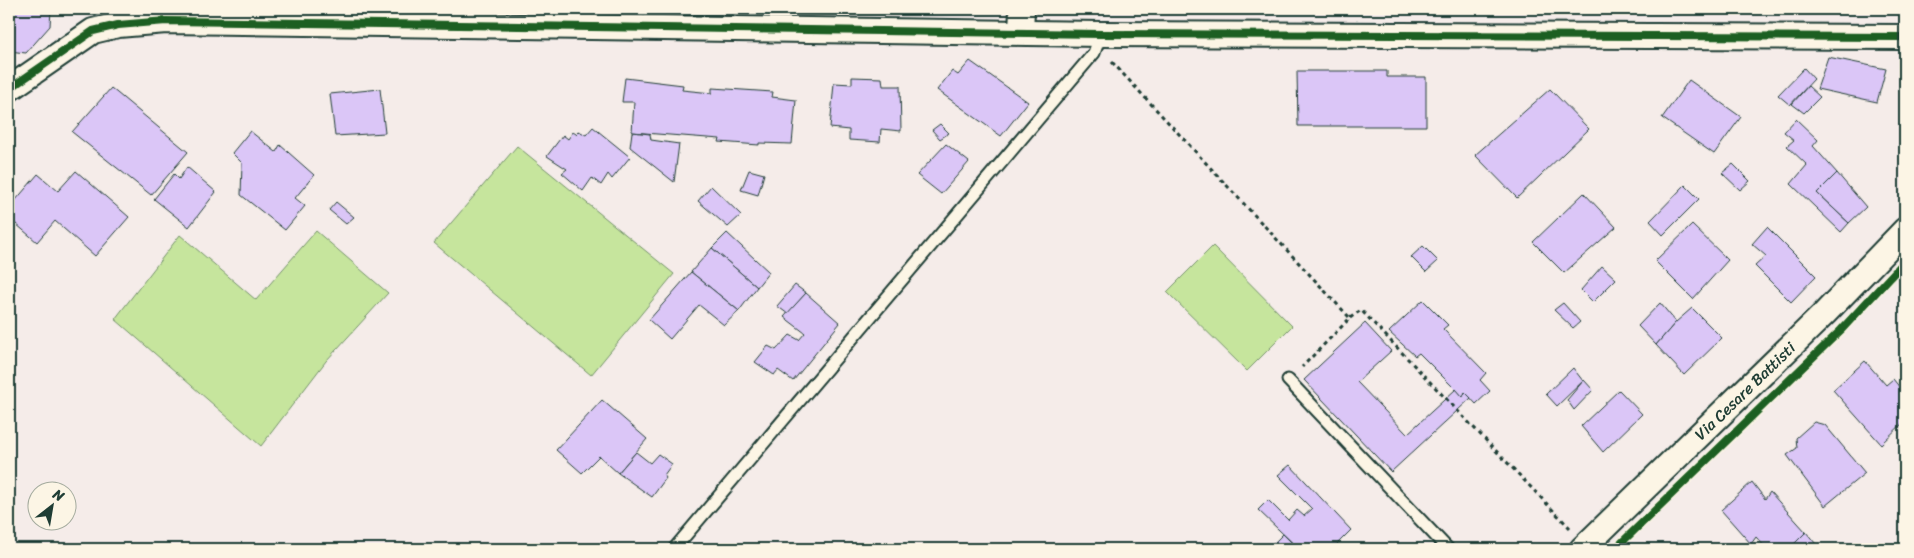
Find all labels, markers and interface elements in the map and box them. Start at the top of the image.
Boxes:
street label: Via Cesare Battisti [1687,334,1803,448]
north arrow [28,480,78,530]
text: N [47,482,69,509]

